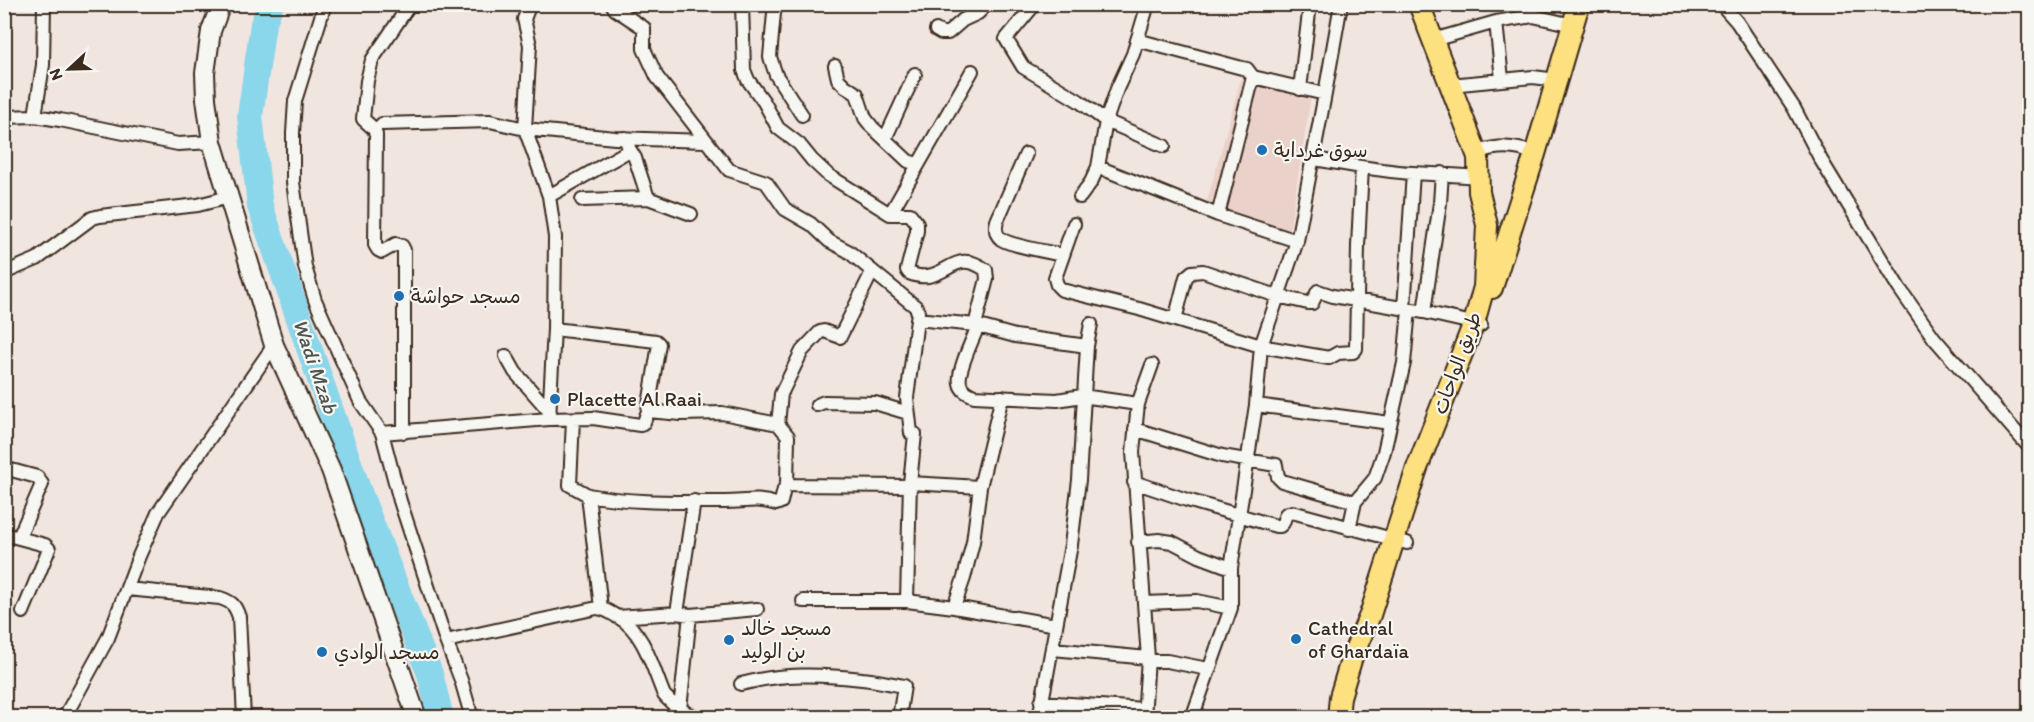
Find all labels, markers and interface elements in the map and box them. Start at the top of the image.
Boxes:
north arrow [39,39,99,99]
text: N [45,66,66,83]
place label: سوق غرداية [1274,138,1368,162]
marker: سوق غرداية [1255,143,1269,157]
place label: مسجد حواشة [411,284,521,308]
marker: مسجد حواشة [392,289,406,303]
street label: طريق الواحات [1427,308,1488,418]
water label: Wadi Mzab [288,315,344,417]
place label: Placette Al Raai [567,387,702,411]
marker: Placette Al Raai [548,392,562,406]
place label: مسجد خالد بن الوليد [741,616,832,665]
place label: Cathedral of Ghardaïa [1308,616,1410,663]
marker: Cathedral of Ghardaïa [1289,632,1303,646]
marker: مسجد خالد بن الوليد [722,633,736,647]
place label: مسجد الوادي [334,640,440,667]
marker: مسجد الوادي [315,645,329,659]

